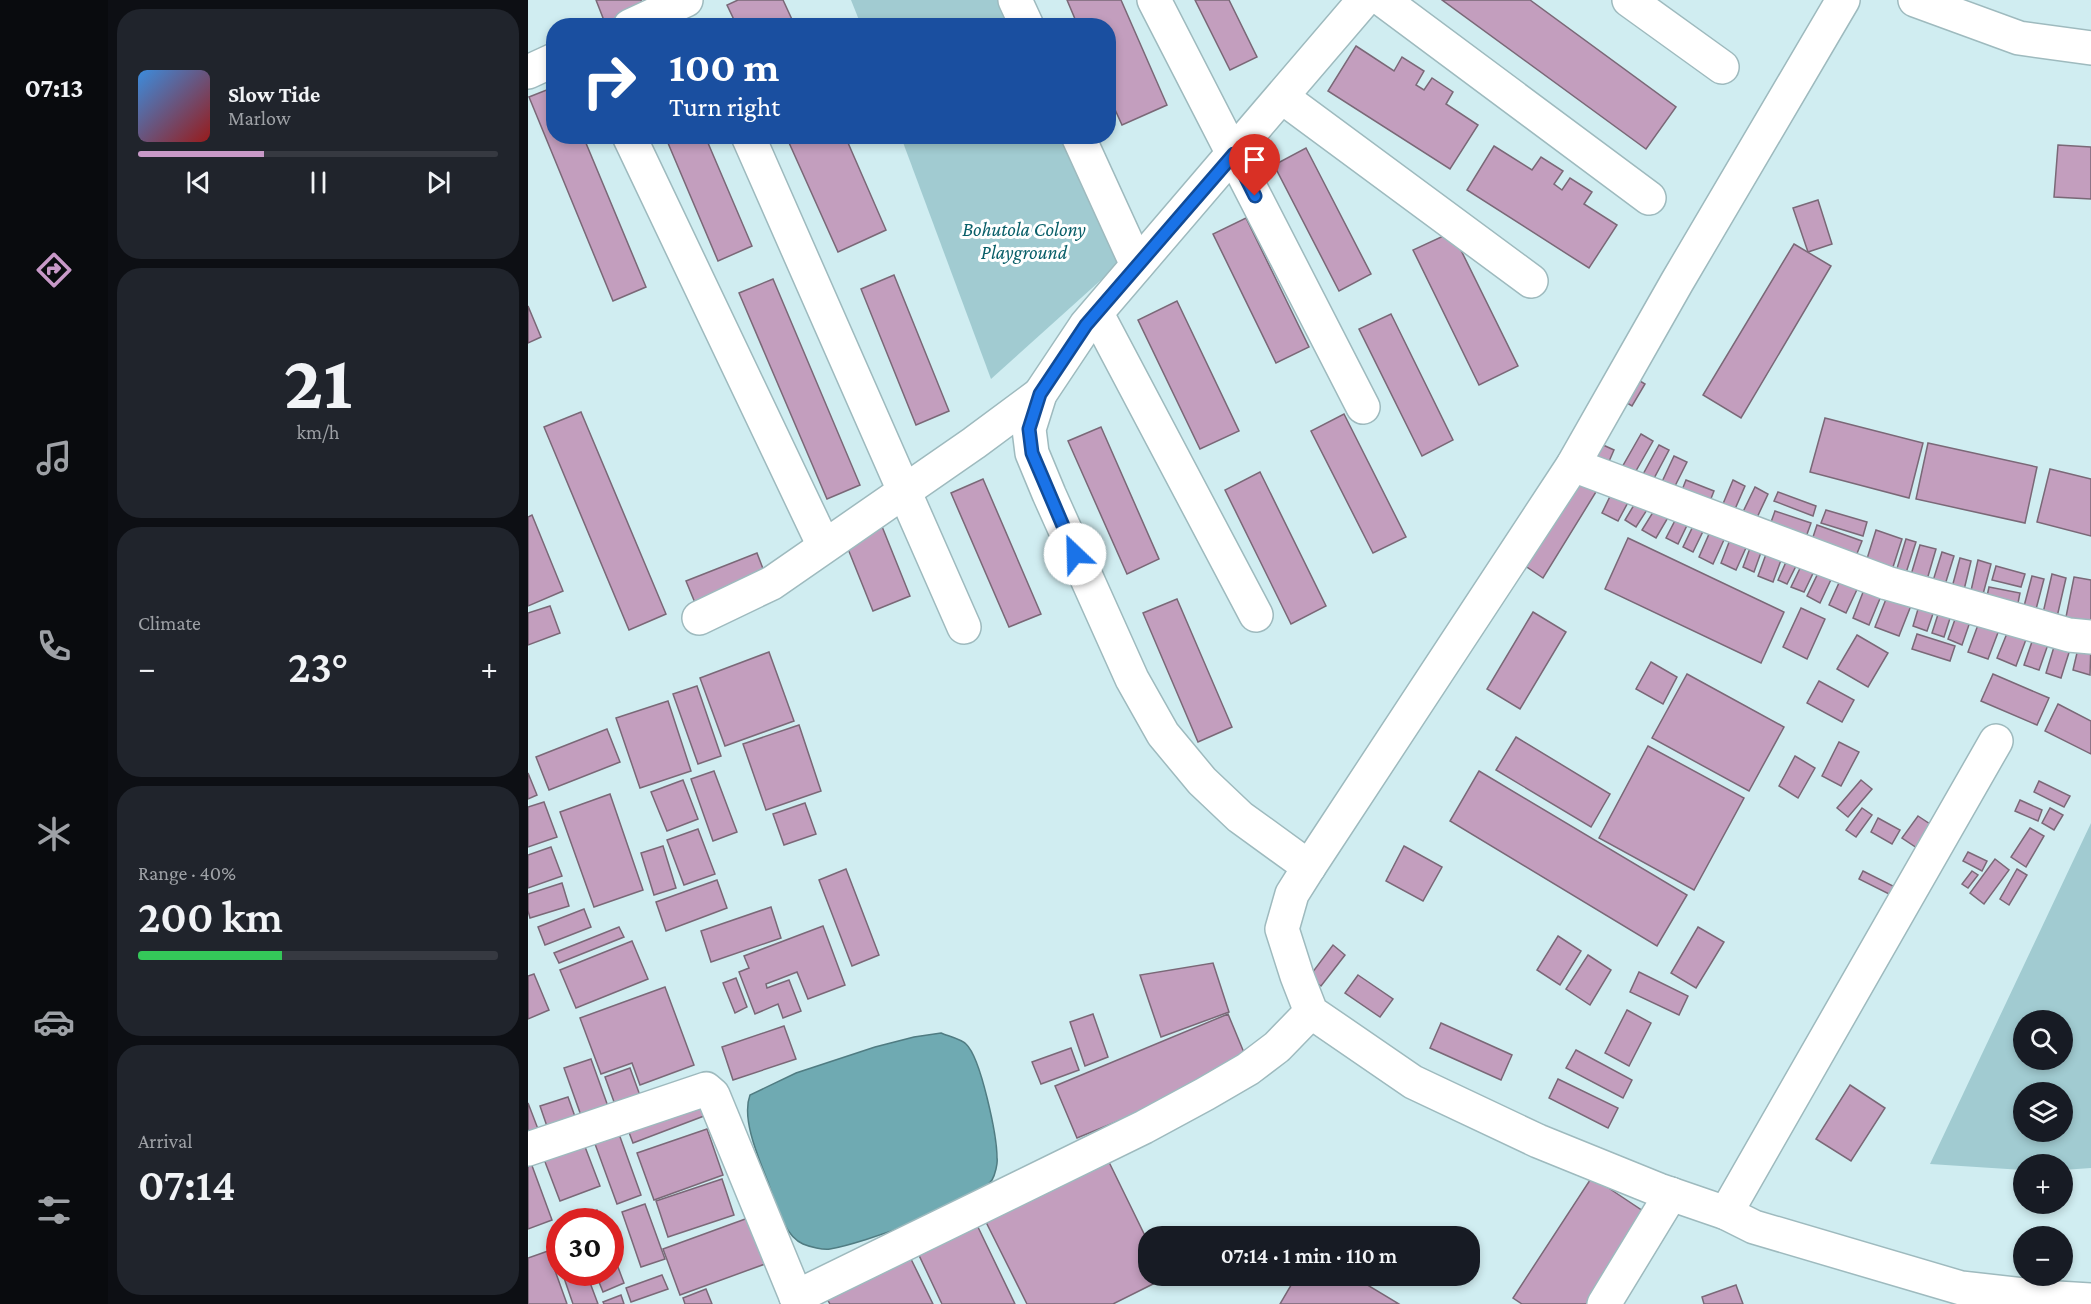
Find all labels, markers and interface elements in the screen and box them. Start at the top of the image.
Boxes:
icon: right [570,42,648,120]
text: 100 m [669,43,779,90]
text: 07:13 [24,73,84,103]
text: Slow Tide [228,82,320,107]
text: Turn right [669,92,780,122]
text: Marlow [228,107,291,129]
pin [1229,134,1280,196]
icon: arrive [1238,143,1271,176]
icon: previous [182,166,215,199]
icon: pause [302,166,335,199]
icon: next [422,166,455,199]
park label: Bohutola Colony Playground [962,218,1086,264]
icon: directions [33,249,75,291]
text: 21 [284,338,352,425]
text: km/h [296,421,340,443]
icon: music [33,437,75,479]
position arrow [1043,522,1107,586]
text: Climate [138,612,201,634]
icon: phone [33,625,75,667]
text: 23° [288,642,348,692]
text: − [138,649,155,686]
text: + [481,649,498,686]
icon: climate [33,813,75,855]
text: Range · 40% [138,862,236,884]
text: 200 km [138,892,283,942]
icon: car [33,1001,75,1043]
map controls [2013,1010,2073,1286]
button: search [2013,1010,2073,1070]
button: layers [2013,1082,2073,1142]
text: Arrival [138,1130,192,1152]
button: + [2013,1154,2073,1214]
text: 07:14 [138,1160,236,1210]
icon: filters [33,1189,75,1231]
speed limit sign: 30 [546,1208,624,1286]
button: − [2013,1226,2073,1286]
text: 07:14 · 1 min · 110 m [1221,1243,1397,1268]

